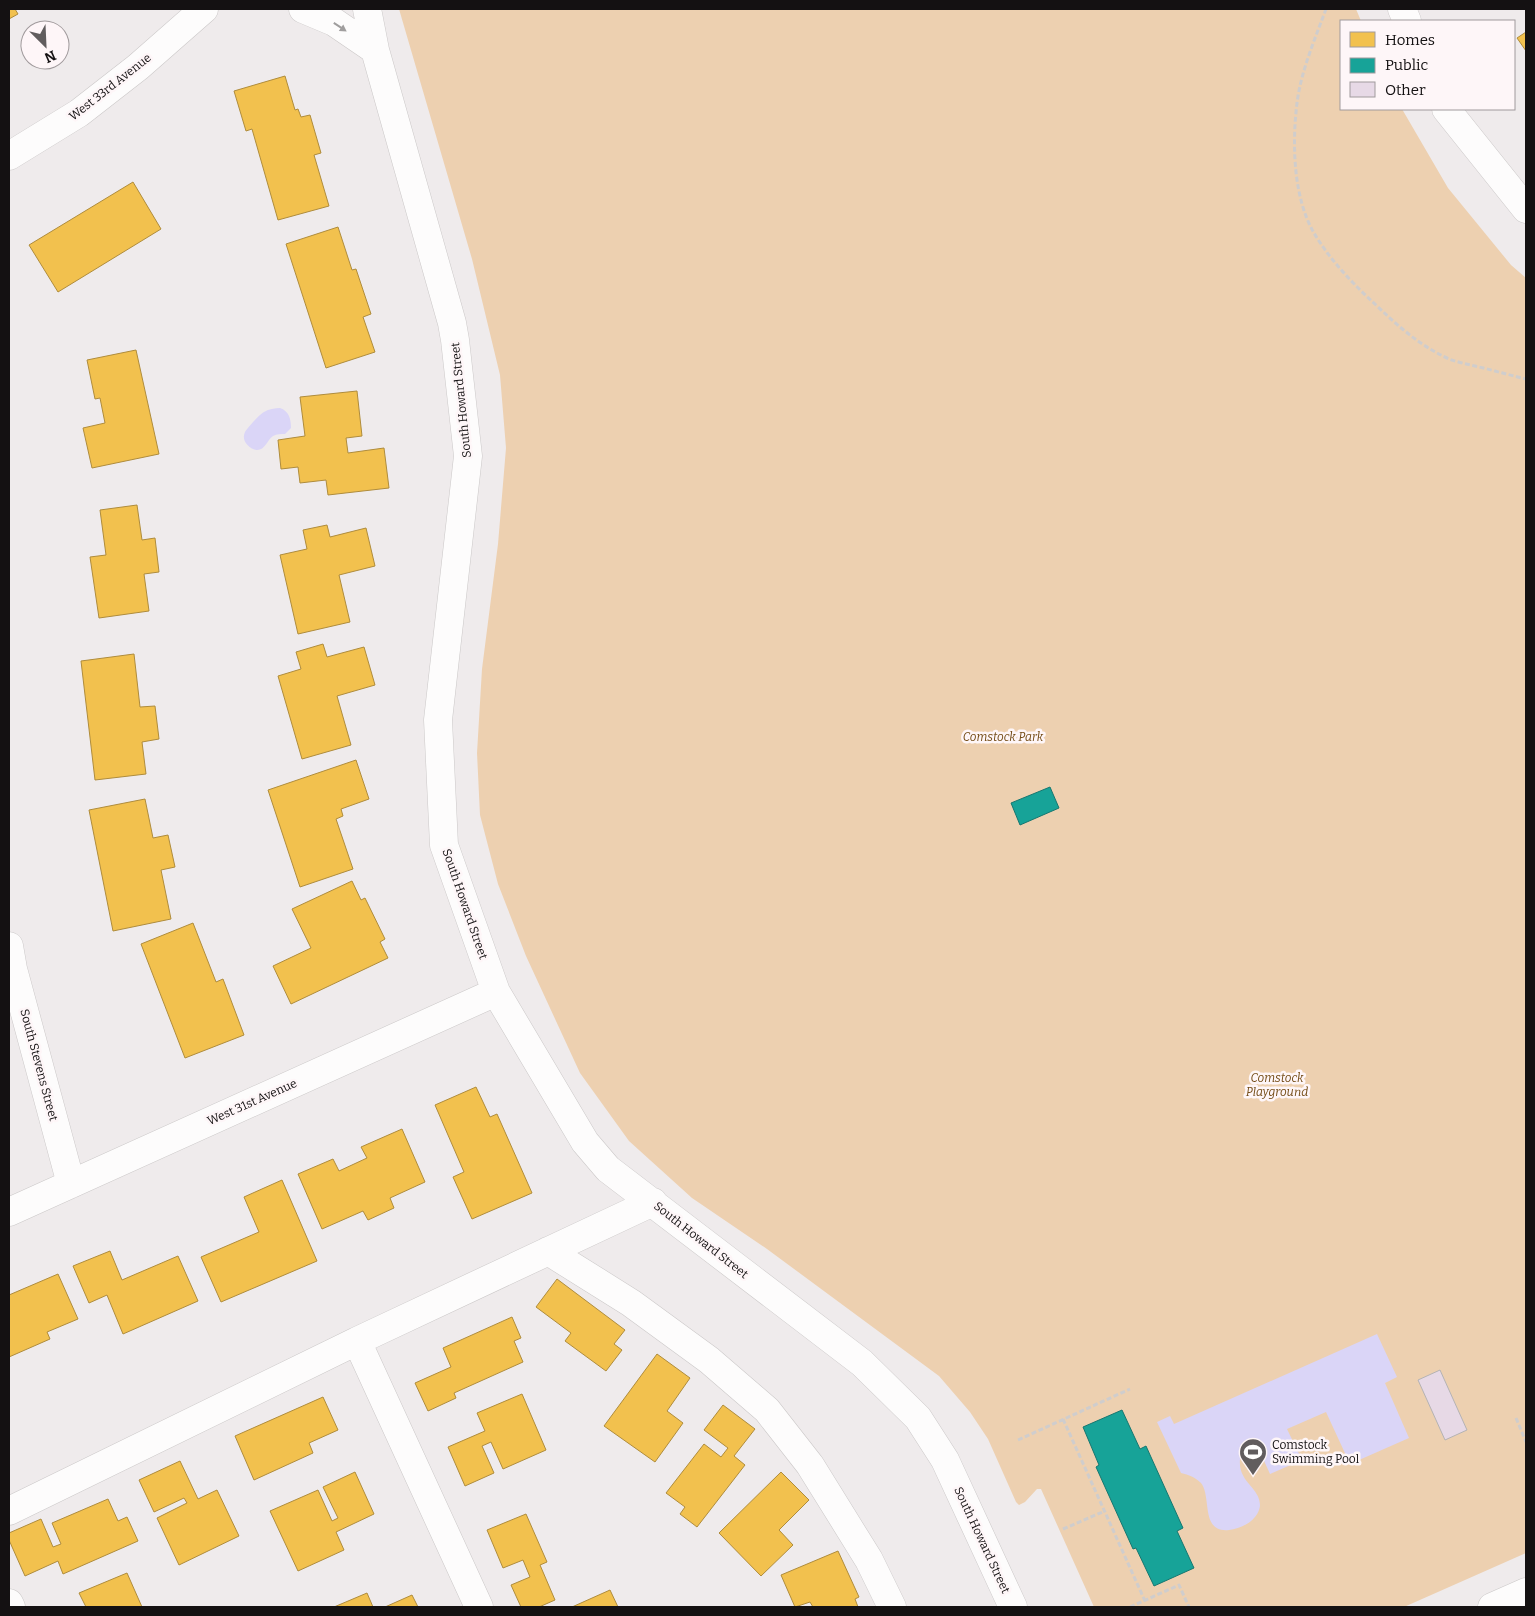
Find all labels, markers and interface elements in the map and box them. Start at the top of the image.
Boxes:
north arrow [20,20,70,70]
legend [1340,20,1515,110]
one-way arrow [333,22,347,32]
text: Homes [1385,31,1435,49]
text: N [42,46,58,66]
street label: West 33rd Avenue [66,51,154,123]
text: Public [1385,56,1429,74]
text: Other [1385,81,1426,99]
street label: South Howard Street [448,341,474,458]
park label: Comstock Park [963,730,1044,744]
street label: South Howard Street [440,847,491,962]
street label: South Stevens Street [17,1007,61,1123]
park label: Comstock Playground [1246,1071,1308,1099]
street label: West 31st Avenue [205,1076,299,1128]
street label: South Howard Street [651,1199,751,1282]
sports icon: Comstock Swimming Pool [1238,1437,1268,1476]
place label: Comstock Swimming Pool [1272,1438,1360,1466]
street label: South Howard Street [951,1485,1013,1596]

